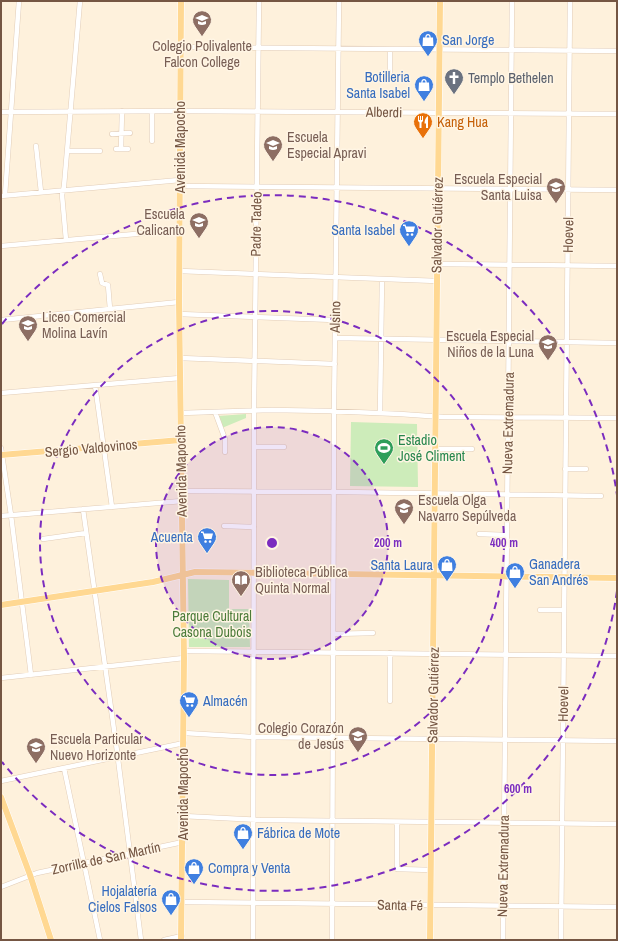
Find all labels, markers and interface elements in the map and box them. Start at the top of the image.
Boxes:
school or university icon: Colegio Polivalente Falcon College [191,9,213,37]
shop icon: San Jorge [417,29,439,57]
place label: San Jorge [442,31,494,49]
place label: Colegio Polivalente Falcon College [152,37,252,71]
church icon: Templo Bethelen [443,67,465,95]
place label: Botilleria Santa Isabel [346,68,411,102]
place label: Templo Bethelen [468,69,554,87]
shop icon: Botilleria Santa Isabel [413,74,435,102]
street label: Avenida Mapocho [171,101,189,194]
street label: Alberdi [365,103,402,121]
restaurant icon: Kang Hua [412,111,434,139]
place label: Kang Hua [437,113,489,131]
place label: Escuela Especial Apravi [287,128,367,162]
school or university icon: Escuela Especial Apravi [262,134,284,162]
place label: Escuela Especial Santa Luisa [454,170,543,204]
street label: Salvador Gutiérrez [427,176,447,273]
school or university icon: Escuela Especial Santa Luisa [545,176,567,204]
street label: Padre Tadeo [246,191,266,257]
place label: Escuela Calicanto [137,205,186,239]
school or university icon: Escuela Calicanto [188,211,210,239]
street label: Hoevel [559,217,577,253]
supermarket icon: Santa Isabel [398,219,420,247]
place label: Santa Isabel [331,221,395,239]
street label: Alsino [326,301,344,334]
place label: Liceo Comercial Molina Lavín [42,308,126,342]
school or university icon: Liceo Comercial Molina Lavín [17,314,39,342]
place label: Escuela Especial Niños de la Luna [446,327,535,361]
school or university icon: Escuela Especial Niños de la Luna [537,333,559,361]
street label: Nueva Extremadura [498,371,518,474]
street label: Avenida Mapocho [171,425,191,518]
place label: Estadio José Climent [398,431,465,465]
street label: Sergio Valdovinos [44,435,138,461]
sports icon: Estadio José Climent [373,437,395,465]
place label: Escuela Olga Navarro Sepúlveda [418,491,517,525]
school or university icon: Escuela Olga Navarro Sepúlveda [393,497,415,525]
supermarket icon: Acuenta [196,526,218,554]
place label: Acuenta [150,528,194,546]
text: 200 m [374,535,402,551]
text: 400 m [490,535,518,551]
centre of rings [265,536,279,550]
shop icon: Santa Laura [436,554,458,582]
place label: Ganadera San Andrés [529,555,589,589]
place label: Santa Laura [370,556,434,574]
shop icon: Ganadera San Andrés [504,561,526,589]
place label: Biblioteca Pública Quinta Normal [255,563,348,597]
library icon: Biblioteca Pública Quinta Normal [230,569,252,597]
park label: Parque Cultural Casona Dubois [172,607,252,641]
street label: Salvador Gutiérrez [423,646,443,743]
street label: Hoevel [554,686,572,722]
supermarket icon: Almacén [178,690,200,718]
place label: Almacén [202,692,248,710]
place label: Colegio Corazón de Jesús [258,719,344,753]
school or university icon: Colegio Corazón de Jesús [347,725,369,753]
place label: Escuela Particular Nuevo Horizonte [50,730,143,764]
school or university icon: Escuela Particular Nuevo Horizonte [25,736,47,764]
street label: Avenida Mapocho [174,748,192,841]
text: 600 m [504,781,532,797]
street label: Nueva Extremadura [493,814,513,917]
shop icon: Fábrica de Mote [232,822,254,850]
place label: Fábrica de Mote [257,824,340,842]
street label: Zorrilla de San Martín [50,838,162,878]
shop icon: Compra y Venta [183,857,205,885]
place label: Compra y Venta [208,859,291,877]
place label: Hojalatería Cielos Falsos [88,882,158,916]
shop icon: Hojalatería Cielos Falsos [160,888,182,916]
street label: Santa Fé [377,896,423,914]

